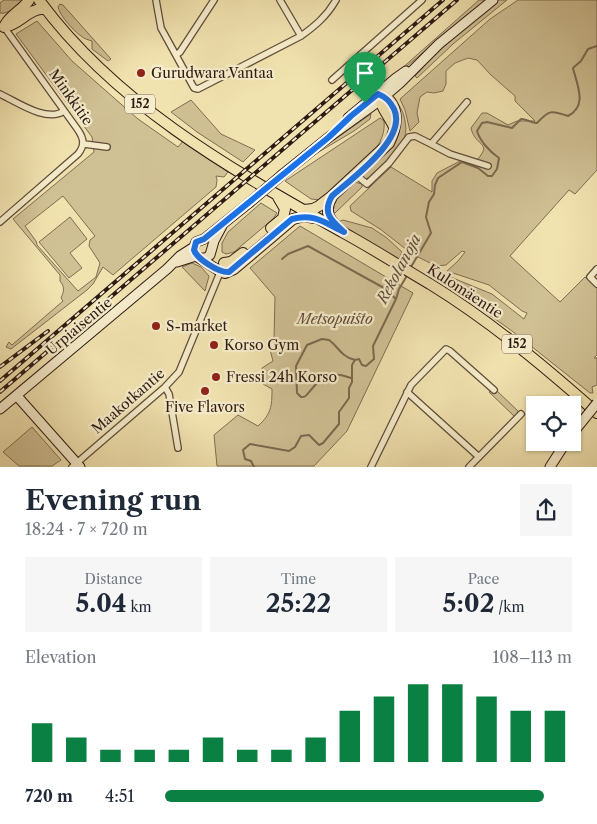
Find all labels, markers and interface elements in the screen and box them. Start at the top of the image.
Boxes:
pin [344,52,386,103]
icon: arrive [351,59,379,87]
place label: Gurudwara Vantaa [151,64,274,82]
street label: Minkkitie [45,65,97,129]
marker: Gurudwara Vantaa [135,67,147,79]
road number: 152 [125,95,155,114]
water label: Rekolanoja [372,231,425,308]
street label: Kulomäentie [424,260,506,322]
street label: Urpiaisentie [42,293,116,359]
park label: Metsopuisto [295,310,373,328]
place label: S-market [166,317,227,335]
marker: S-market [150,320,162,332]
road number: 152 [502,334,532,354]
place label: Korso Gym [224,336,299,354]
marker: Korso Gym [208,339,220,351]
street label: Maakotkantie [88,364,168,438]
place label: Fressi 24h Korso [226,368,337,386]
marker: Fressi 24h Korso [210,371,222,383]
marker: Five Flavors [199,385,211,397]
map controls [526,396,581,451]
button: locate [526,396,581,451]
place label: Five Flavors [165,398,245,416]
text: Evening run [25,483,201,517]
button: share [520,484,572,536]
text: 18:24 · 7 × 720 m [25,519,148,539]
text: Distance [85,570,142,588]
text: Time [281,570,316,588]
text: Pace [468,570,499,588]
text: 5.04 [75,588,127,619]
text: 25:22 [266,588,331,619]
text: 5:02 [443,588,495,619]
text: km [127,598,152,616]
text: /km [495,598,524,616]
text: Elevation [25,647,96,667]
text: 108–113 m [493,647,572,667]
text: 720 m [25,786,73,806]
text: 4:51 [105,786,134,806]

